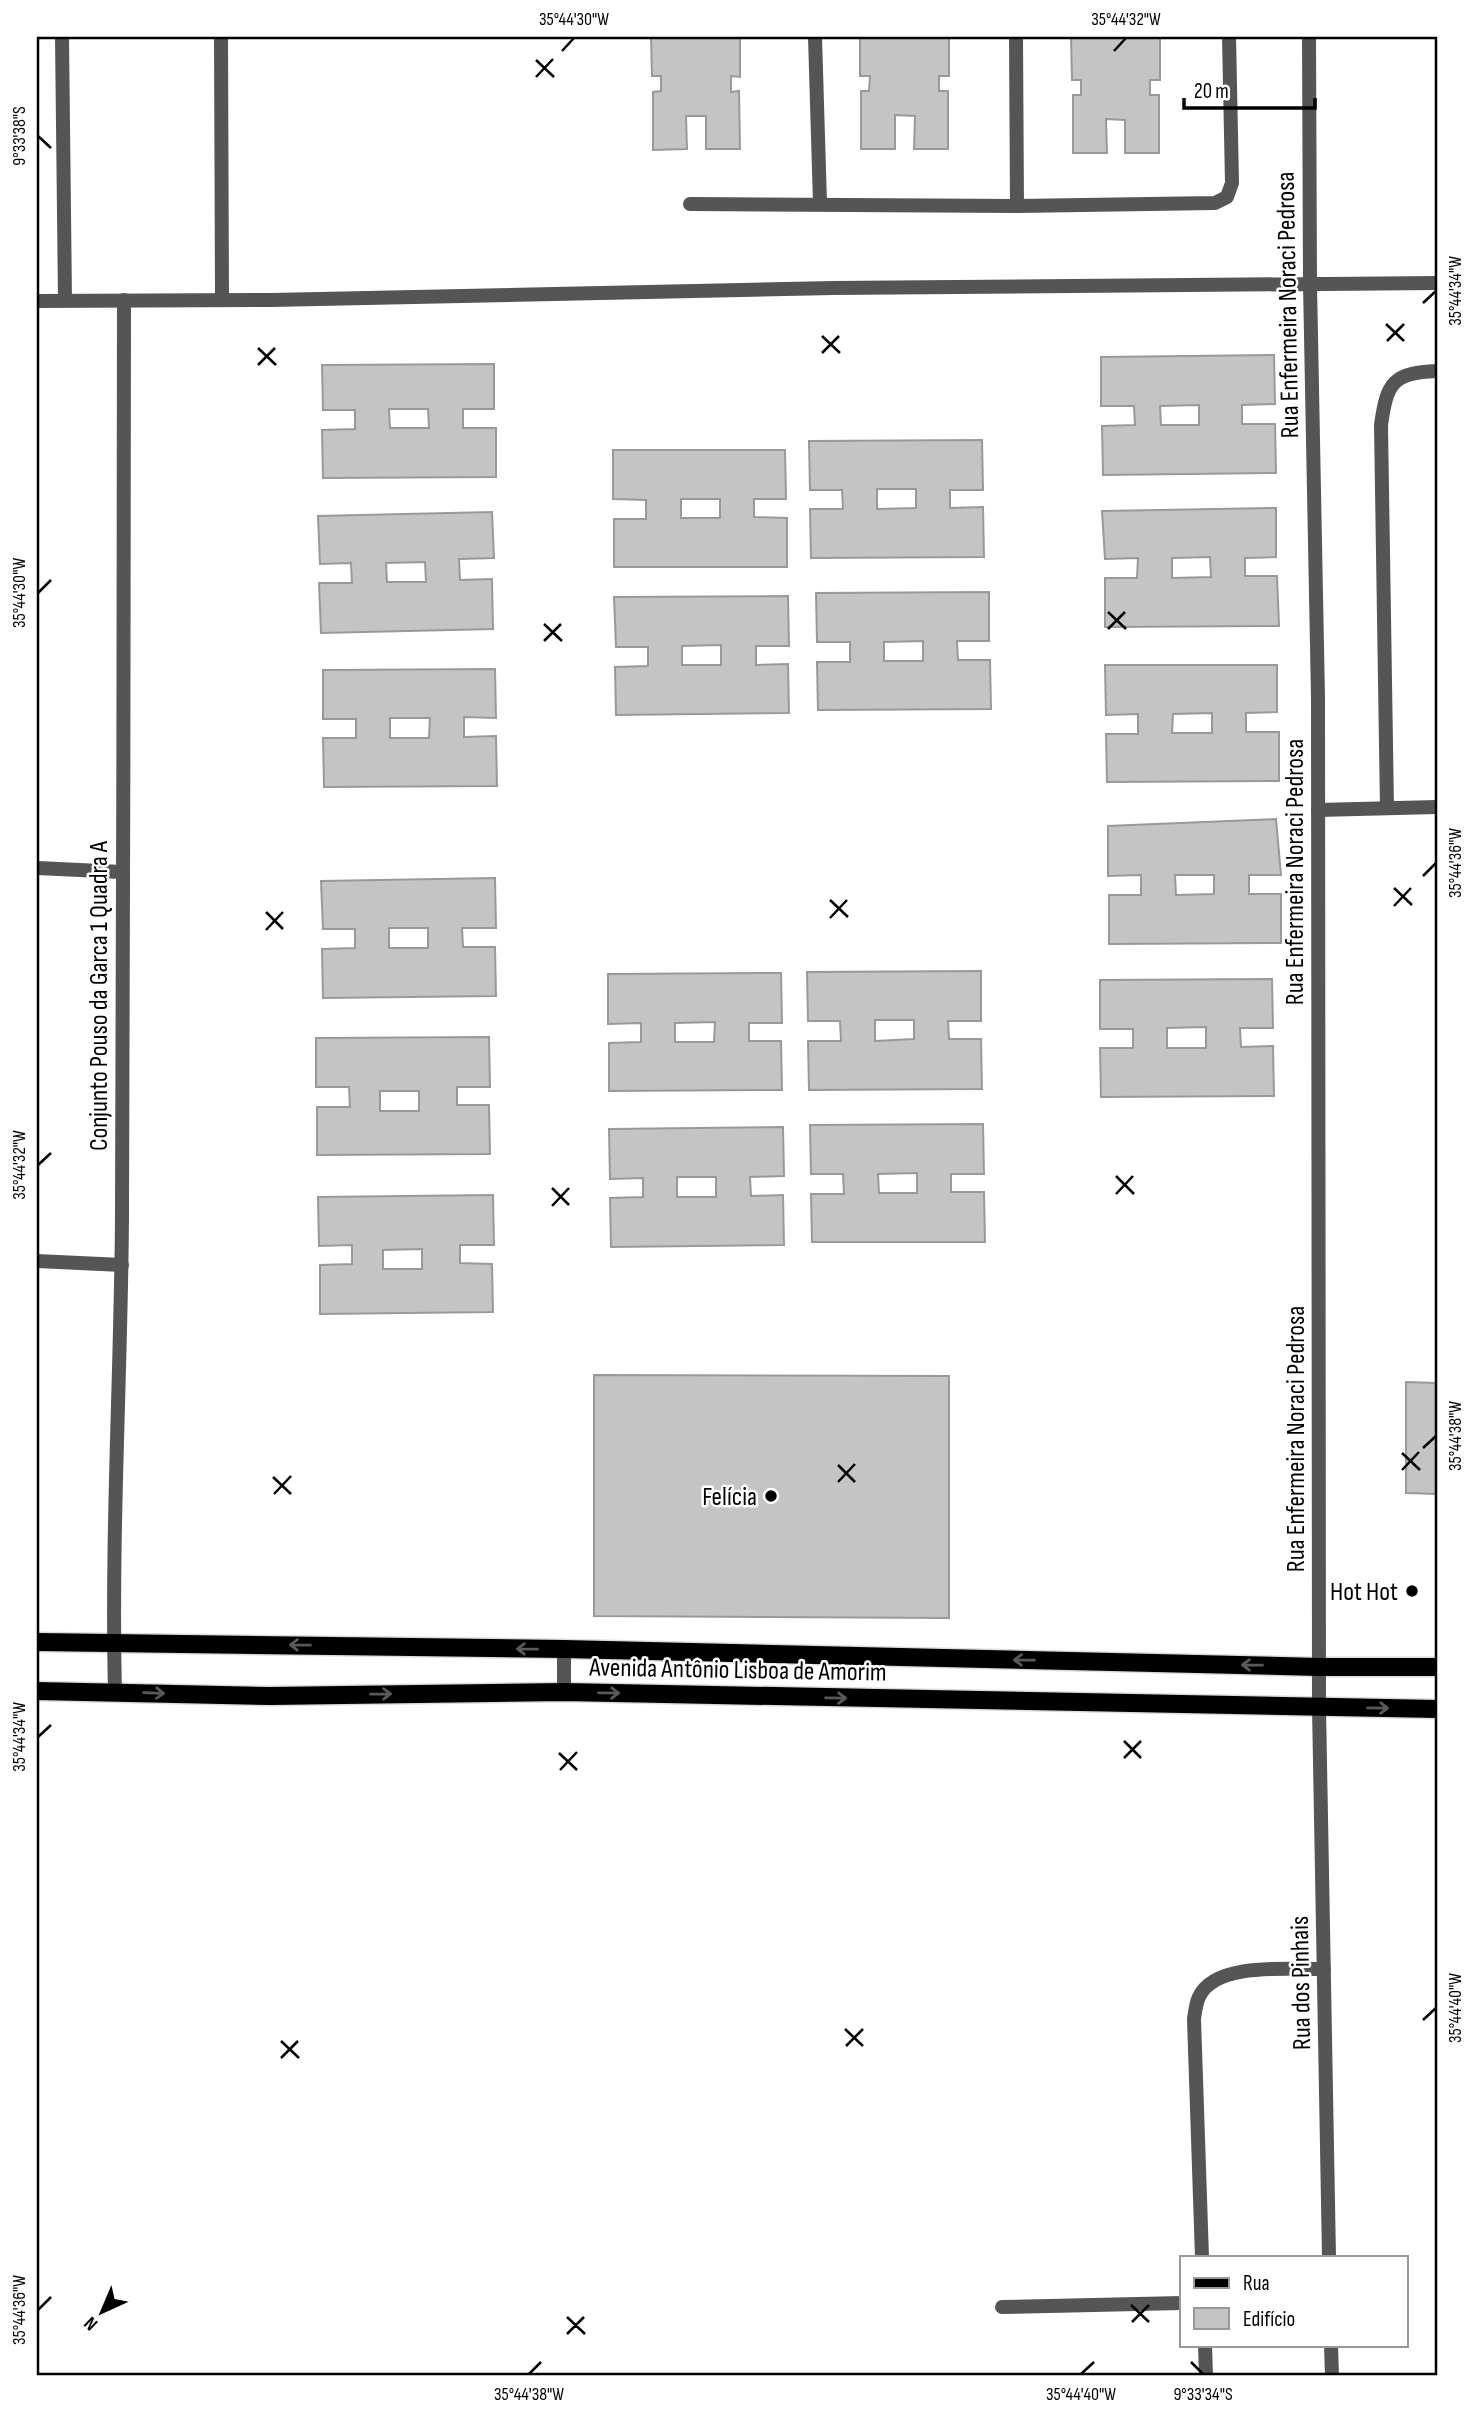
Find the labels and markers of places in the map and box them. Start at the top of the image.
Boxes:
place label: Felícia [702,1482,757,1513]
marker: Felícia [763,1488,779,1504]
place label: Hot Hot [1330,1577,1398,1608]
marker: Hot Hot [1404,1583,1420,1599]

